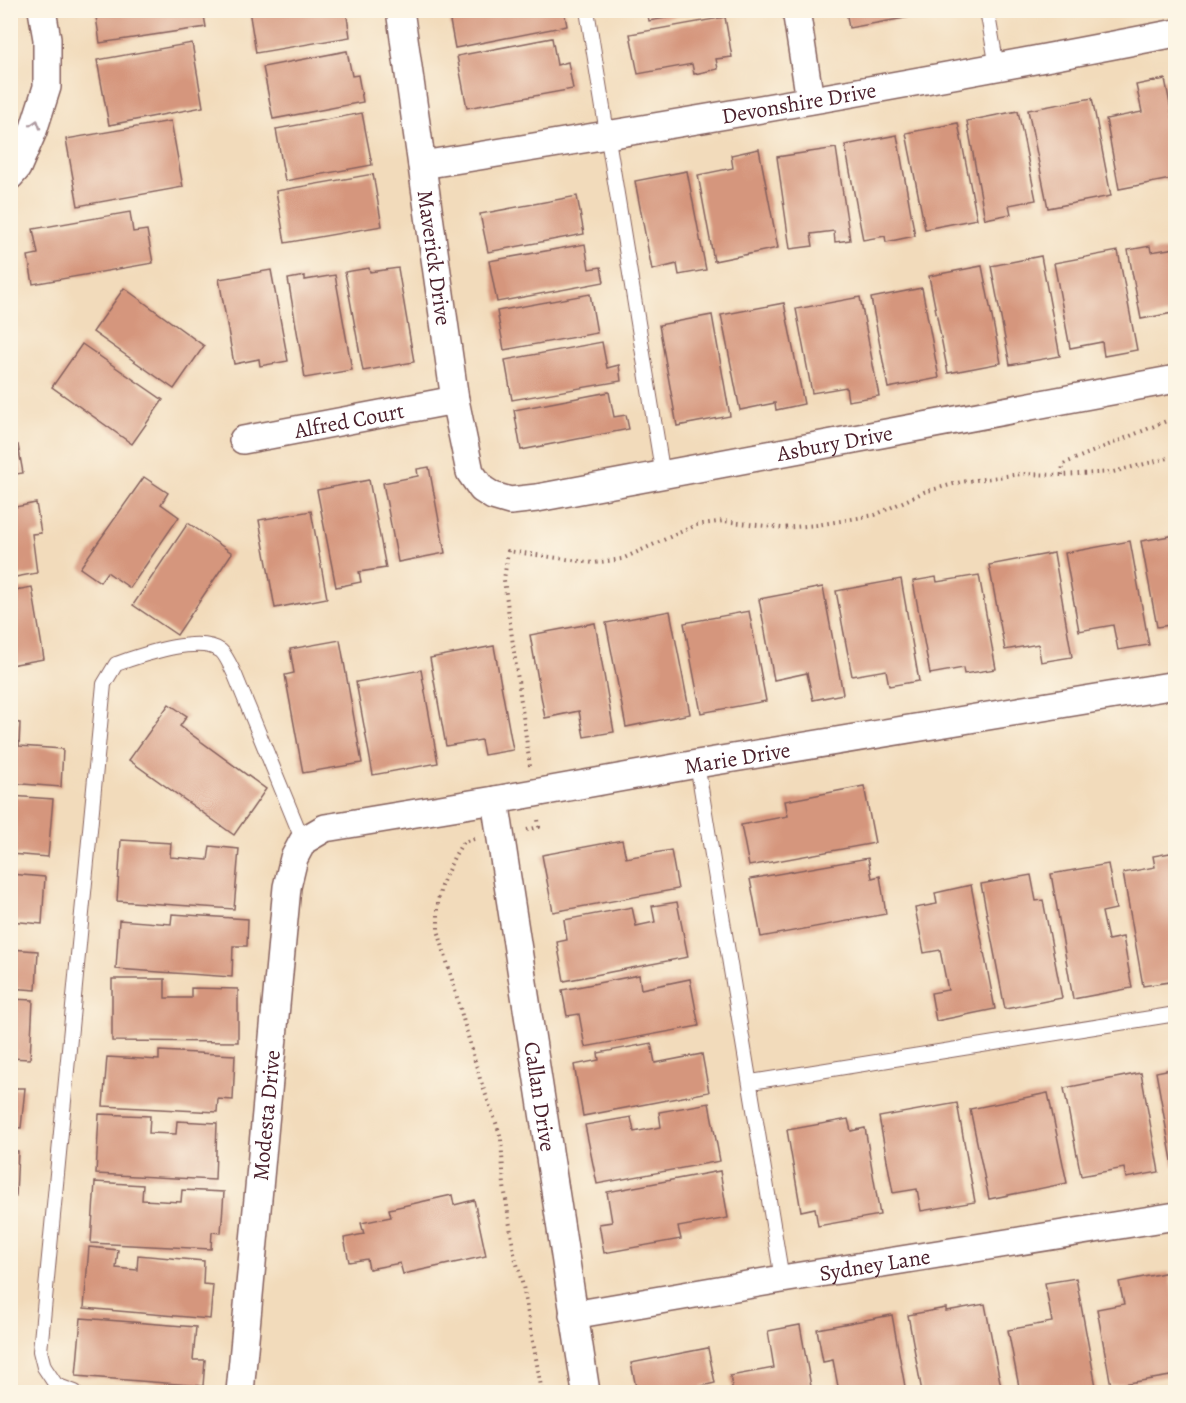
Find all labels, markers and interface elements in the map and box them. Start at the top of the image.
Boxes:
street label: Devonshire Drive [719,75,879,132]
one-way arrow [28,119,41,130]
street label: Maverick Drive [410,188,458,327]
street label: Alfred Court [291,396,407,446]
street label: Asbury Drive [774,418,895,469]
street label: Marie Drive [682,735,793,782]
street label: Callan Drive [516,1040,563,1154]
street label: Modesta Drive [246,1049,288,1182]
street label: Sydney Lane [817,1242,933,1289]

